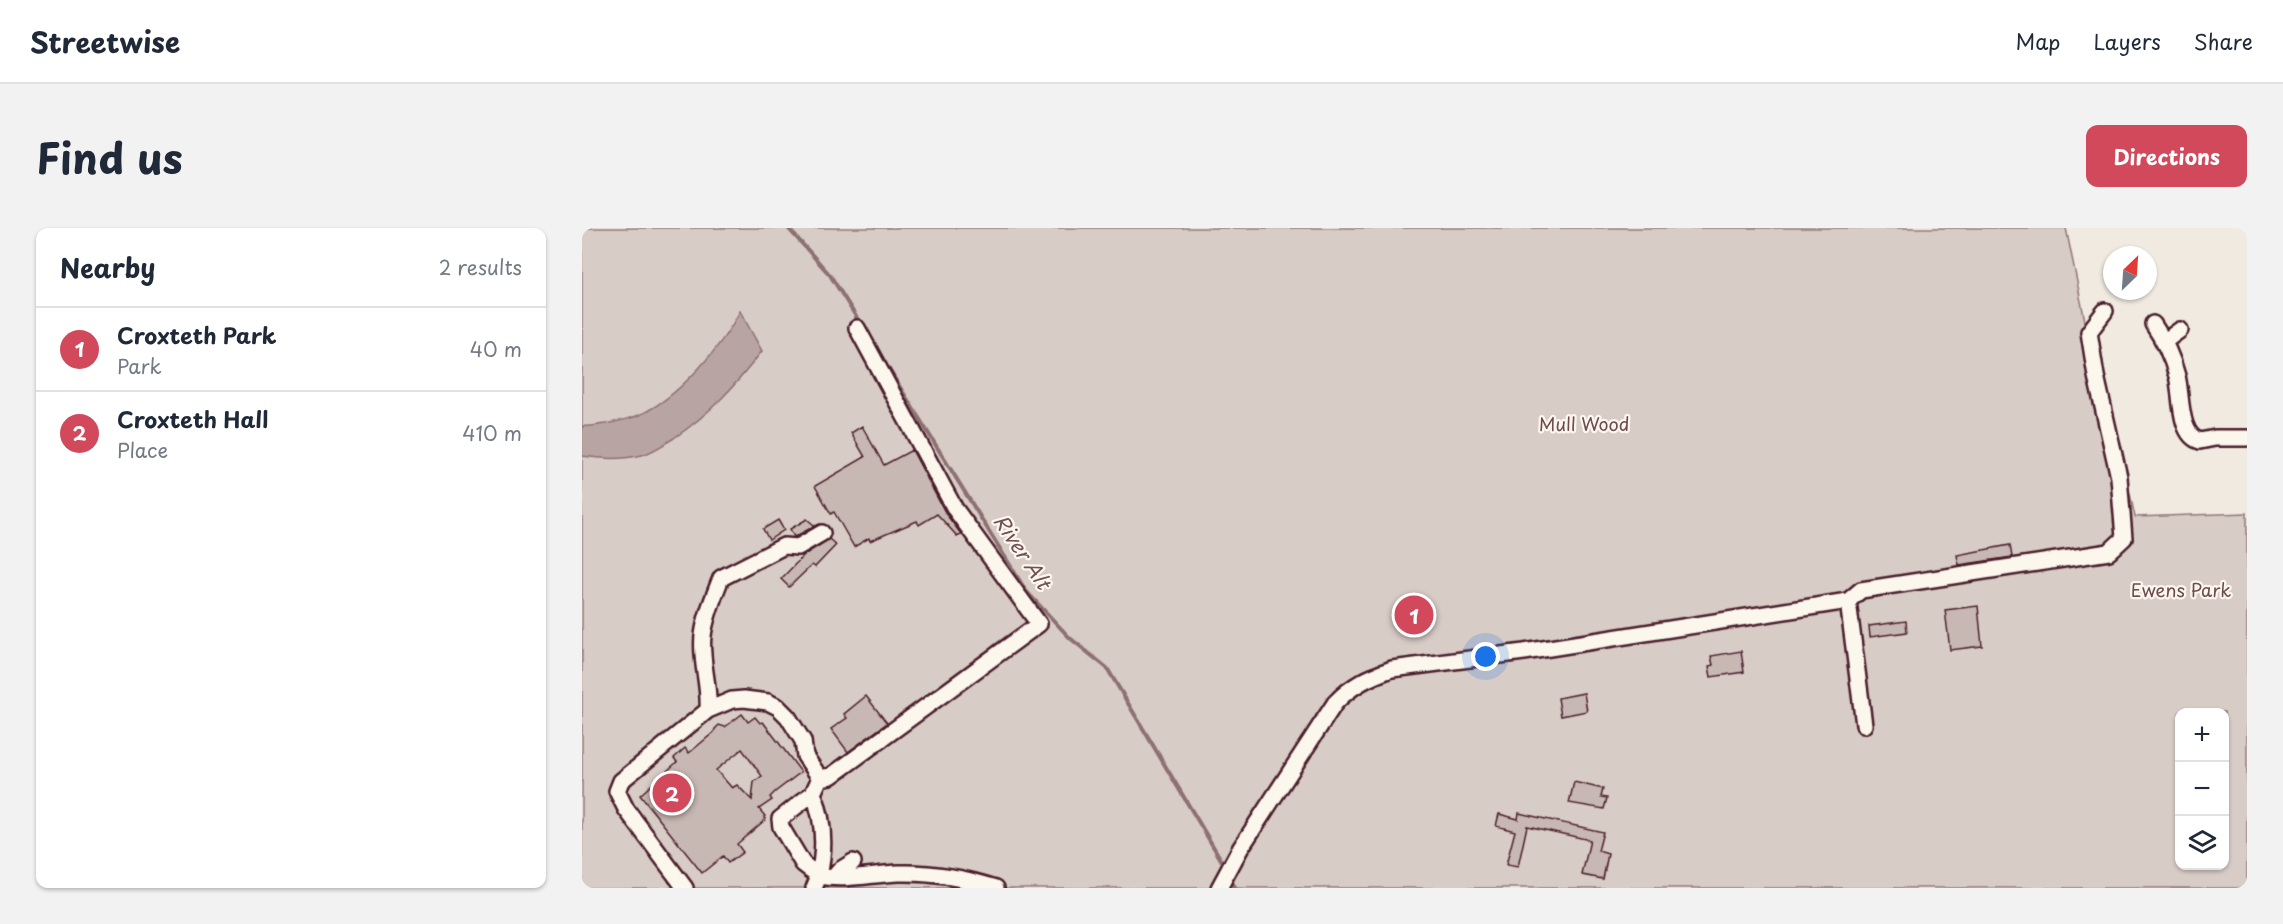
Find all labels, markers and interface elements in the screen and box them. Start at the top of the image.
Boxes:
text: Streetwise [30,20,180,63]
text: Map [2016,25,2060,57]
text: Layers [2093,25,2161,57]
text: Share [2194,25,2253,57]
text: Find us [36,125,183,188]
button: Directions [2086,125,2247,187]
north arrow [2103,246,2157,300]
text: Nearby [60,248,155,287]
text: 2 results [439,252,522,282]
text: Croxteth Park [117,318,277,351]
text: 1 [75,334,84,364]
text: 40 m [470,334,522,364]
text: Park [117,351,162,381]
text: Croxteth Hall [117,402,268,435]
park label: Mull Wood [1539,410,1629,437]
text: 2 [72,418,87,448]
text: 410 m [462,418,522,448]
text: Place [117,435,168,465]
water label: River Alt [987,508,1060,597]
park label: Ewens Park [2131,576,2231,603]
pin: 1 [1394,592,1434,638]
your location [1471,642,1500,671]
map controls [2175,708,2229,870]
button: + [2175,708,2229,762]
button: − [2175,762,2229,816]
pin: 2 [652,770,692,816]
button: layers [2175,816,2229,870]

